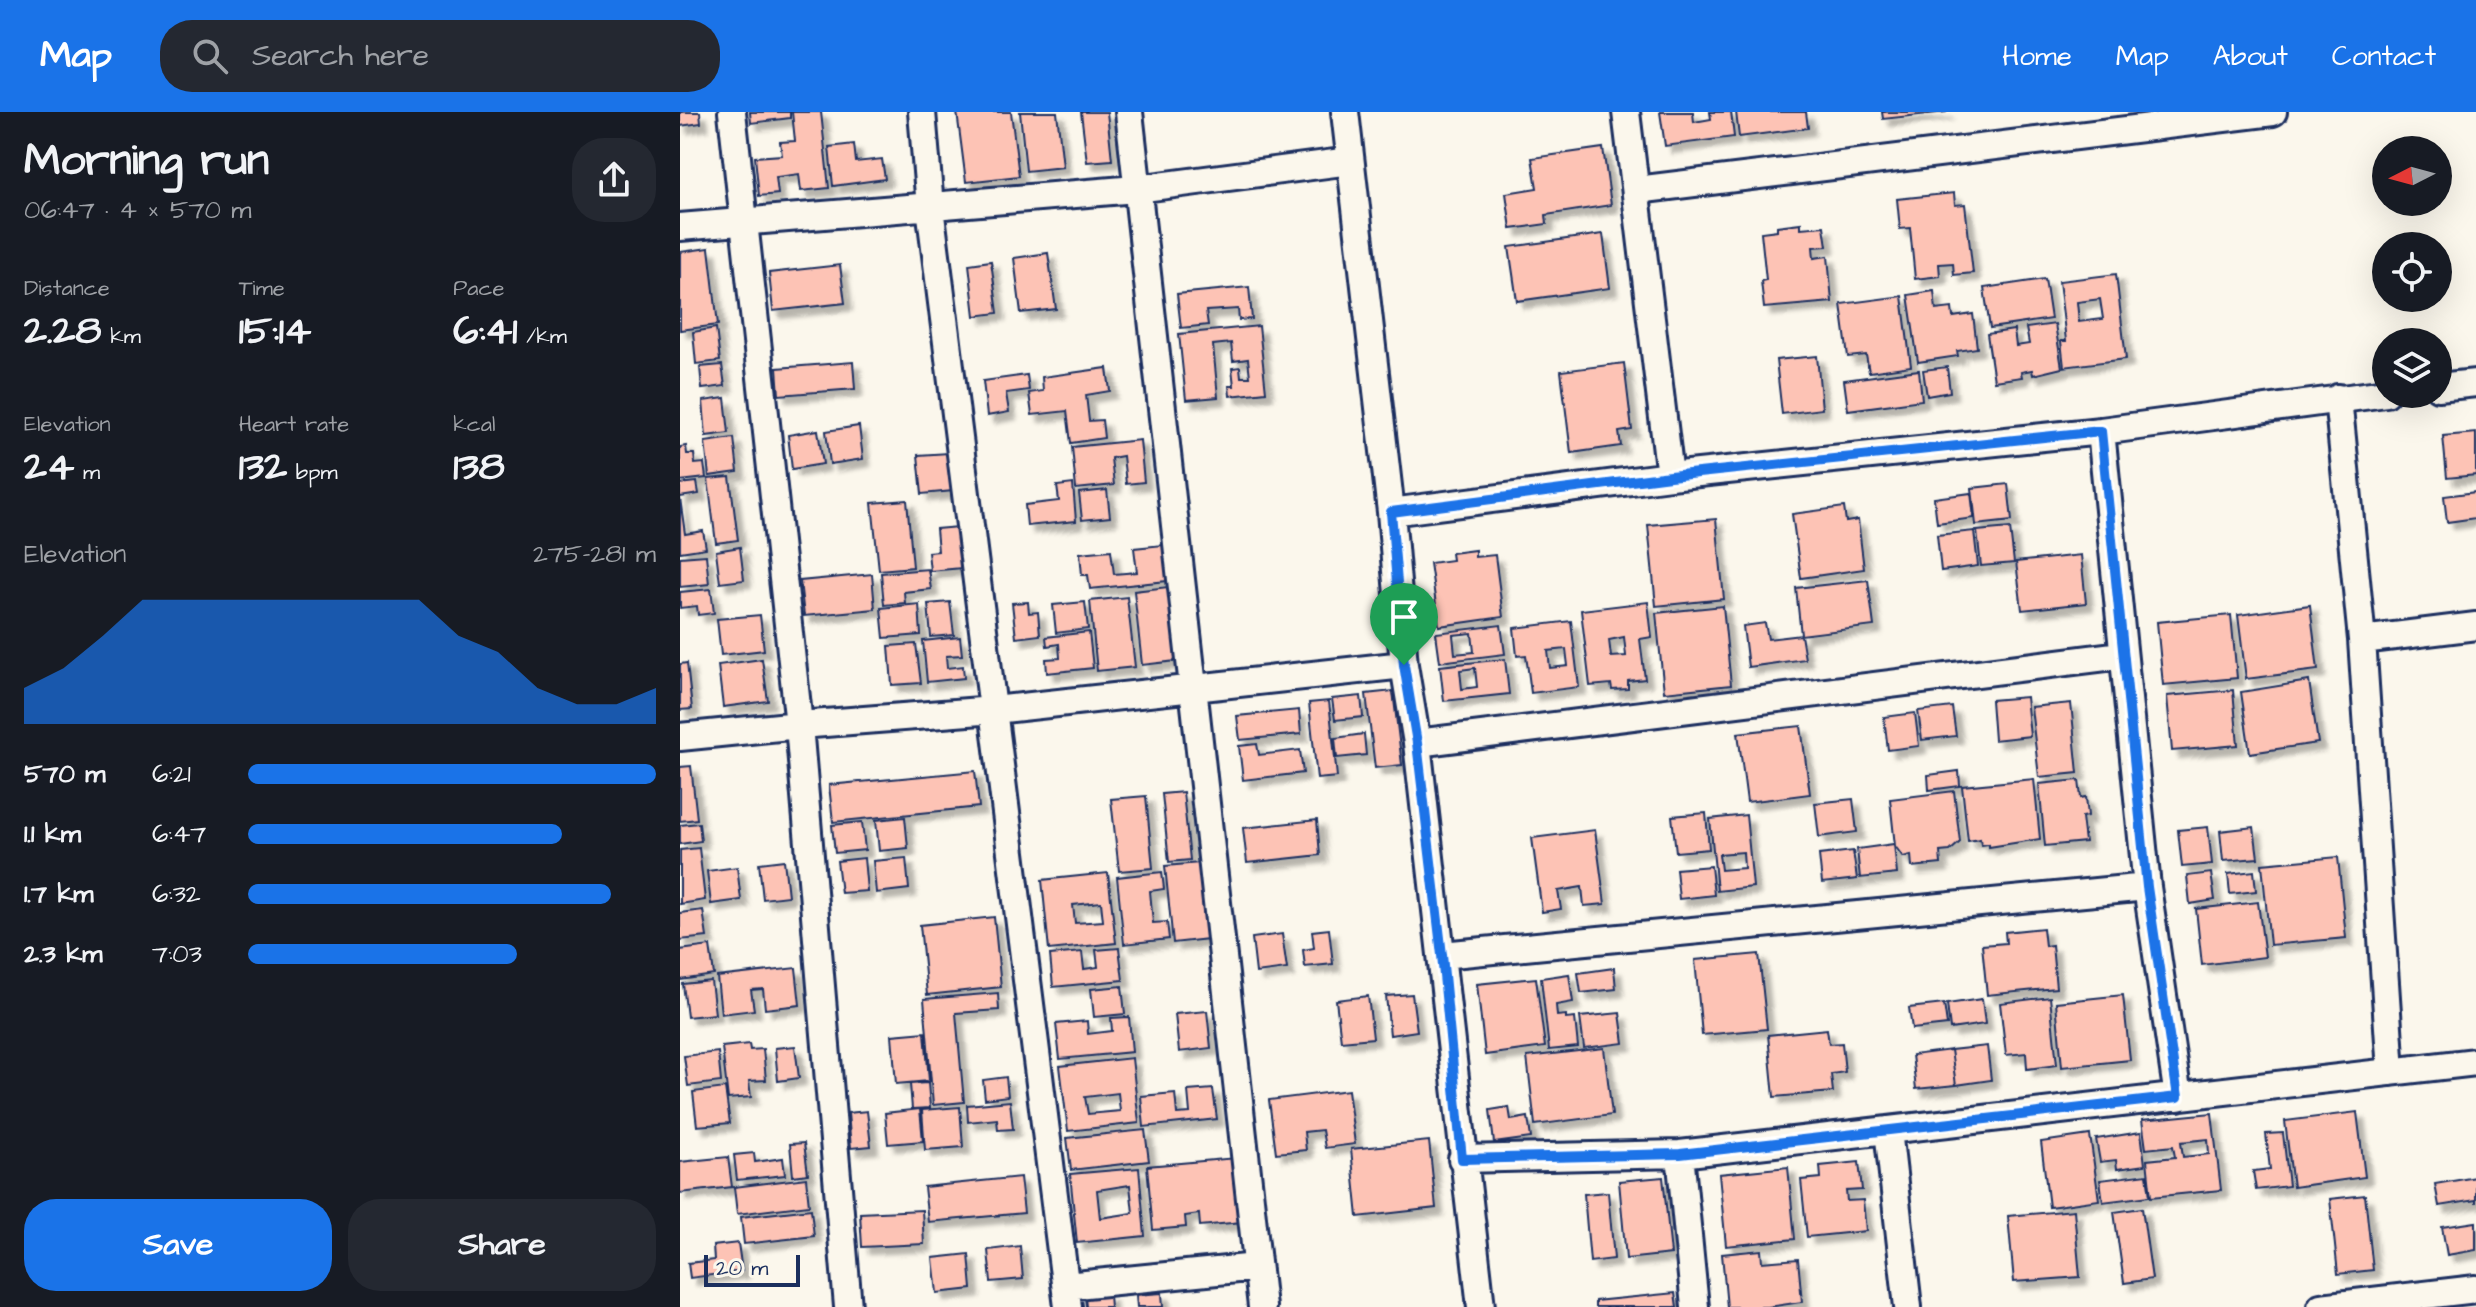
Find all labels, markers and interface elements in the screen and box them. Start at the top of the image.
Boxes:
search box [160,20,720,92]
text: Map [40,30,112,82]
icon: search [188,34,232,78]
text: Search here [252,35,429,77]
text: Home [2002,37,2072,76]
text: Map [2116,37,2169,76]
text: About [2213,37,2288,76]
text: Contact [2332,37,2436,76]
text: Morning run [24,131,269,192]
north arrow [2372,136,2452,216]
map controls [2372,136,2452,408]
button: share [572,138,656,222]
text: 06:47 · 4 × 570 m [24,192,251,228]
button: locate [2372,232,2452,312]
text: Distance [24,273,110,304]
text: Time [239,273,285,304]
text: Pace [453,273,504,304]
text: 2.28 [24,304,101,359]
text: 15:14 [239,304,311,359]
text: 6:41 [453,304,517,359]
text: km [101,321,141,352]
text: /km [517,321,567,352]
button: layers [2372,328,2452,408]
text: Elevation [24,409,111,440]
text: Heart rate [239,409,349,440]
text: kcal [453,409,495,440]
text: 24 [24,440,74,495]
text: 132 [239,440,287,495]
text: 138 [453,440,505,495]
text: m [74,457,100,488]
text: bpm [287,457,338,488]
text: Elevation [24,536,126,572]
text: 275–281 m [533,536,656,572]
pin [1370,583,1438,665]
icon: arrive [1382,595,1426,639]
text: 570 m [24,756,105,792]
text: 6:21 [152,756,191,792]
text: 1.1 km [24,816,81,852]
text: 6:47 [152,816,206,852]
text: 1.7 km [24,876,94,912]
text: 6:32 [152,876,201,912]
text: 2.3 km [24,936,102,972]
text: 7:03 [152,936,202,972]
button: Save [24,1199,332,1291]
button: Share [348,1199,656,1291]
scale bar [704,1251,800,1287]
text: 20 m [716,1253,768,1284]

